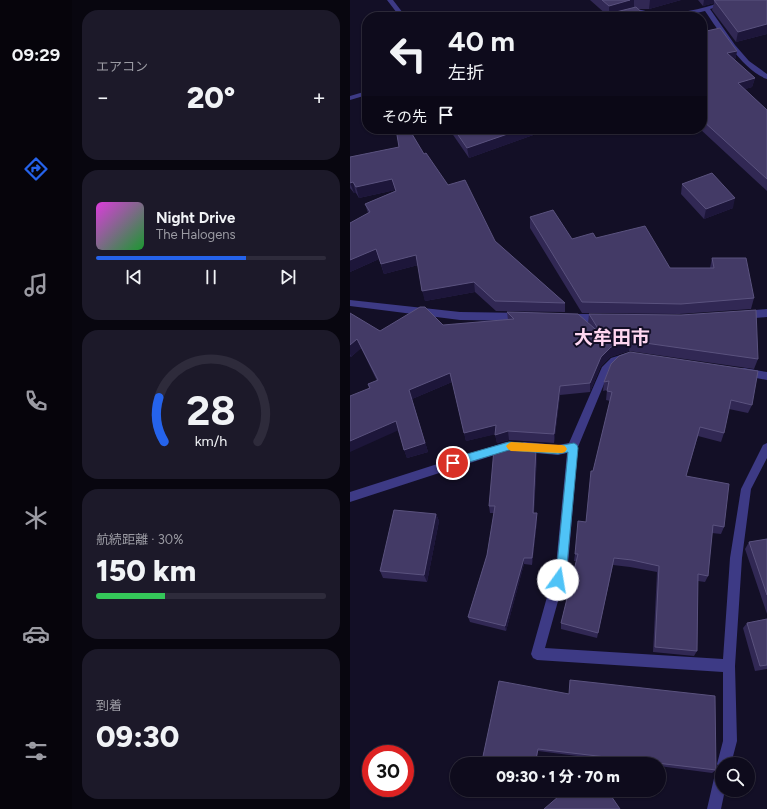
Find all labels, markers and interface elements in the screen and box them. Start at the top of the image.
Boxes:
text: 40 m [448,24,515,58]
icon: left [382,28,434,80]
text: 09:29 [12,44,60,66]
text: エアコン [96,59,148,74]
text: 左折 [448,62,484,84]
text: 20° [187,79,235,116]
text: − [96,84,110,111]
text: + [312,84,326,111]
icon: arrive [435,104,457,126]
text: その先 [382,108,427,126]
icon: directions [22,155,50,183]
text: Night Drive [156,209,235,227]
text: The Halogens [156,227,236,242]
icon: previous [123,266,145,288]
icon: pause [200,266,222,288]
icon: next [277,266,299,288]
icon: music [22,271,50,299]
district label: 大牟田市 [574,326,650,349]
text: 28 [186,385,236,435]
icon: phone [22,387,50,415]
text: km/h [195,432,227,450]
pin [436,446,470,480]
icon: arrive [442,452,464,474]
icon: climate [22,504,50,532]
text: 航続距離 · 30% [96,532,183,547]
text: 150 km [96,552,196,589]
position arrow [537,559,579,601]
icon: car [22,620,50,648]
text: 到着 [96,698,122,713]
text: 09:30 [96,718,179,755]
icon: filters [22,737,50,765]
speed limit sign: 30 [362,745,414,797]
map controls [715,757,755,797]
button: search [715,757,755,797]
text: 09:30 · 1 分 · 70 m [496,768,620,786]

